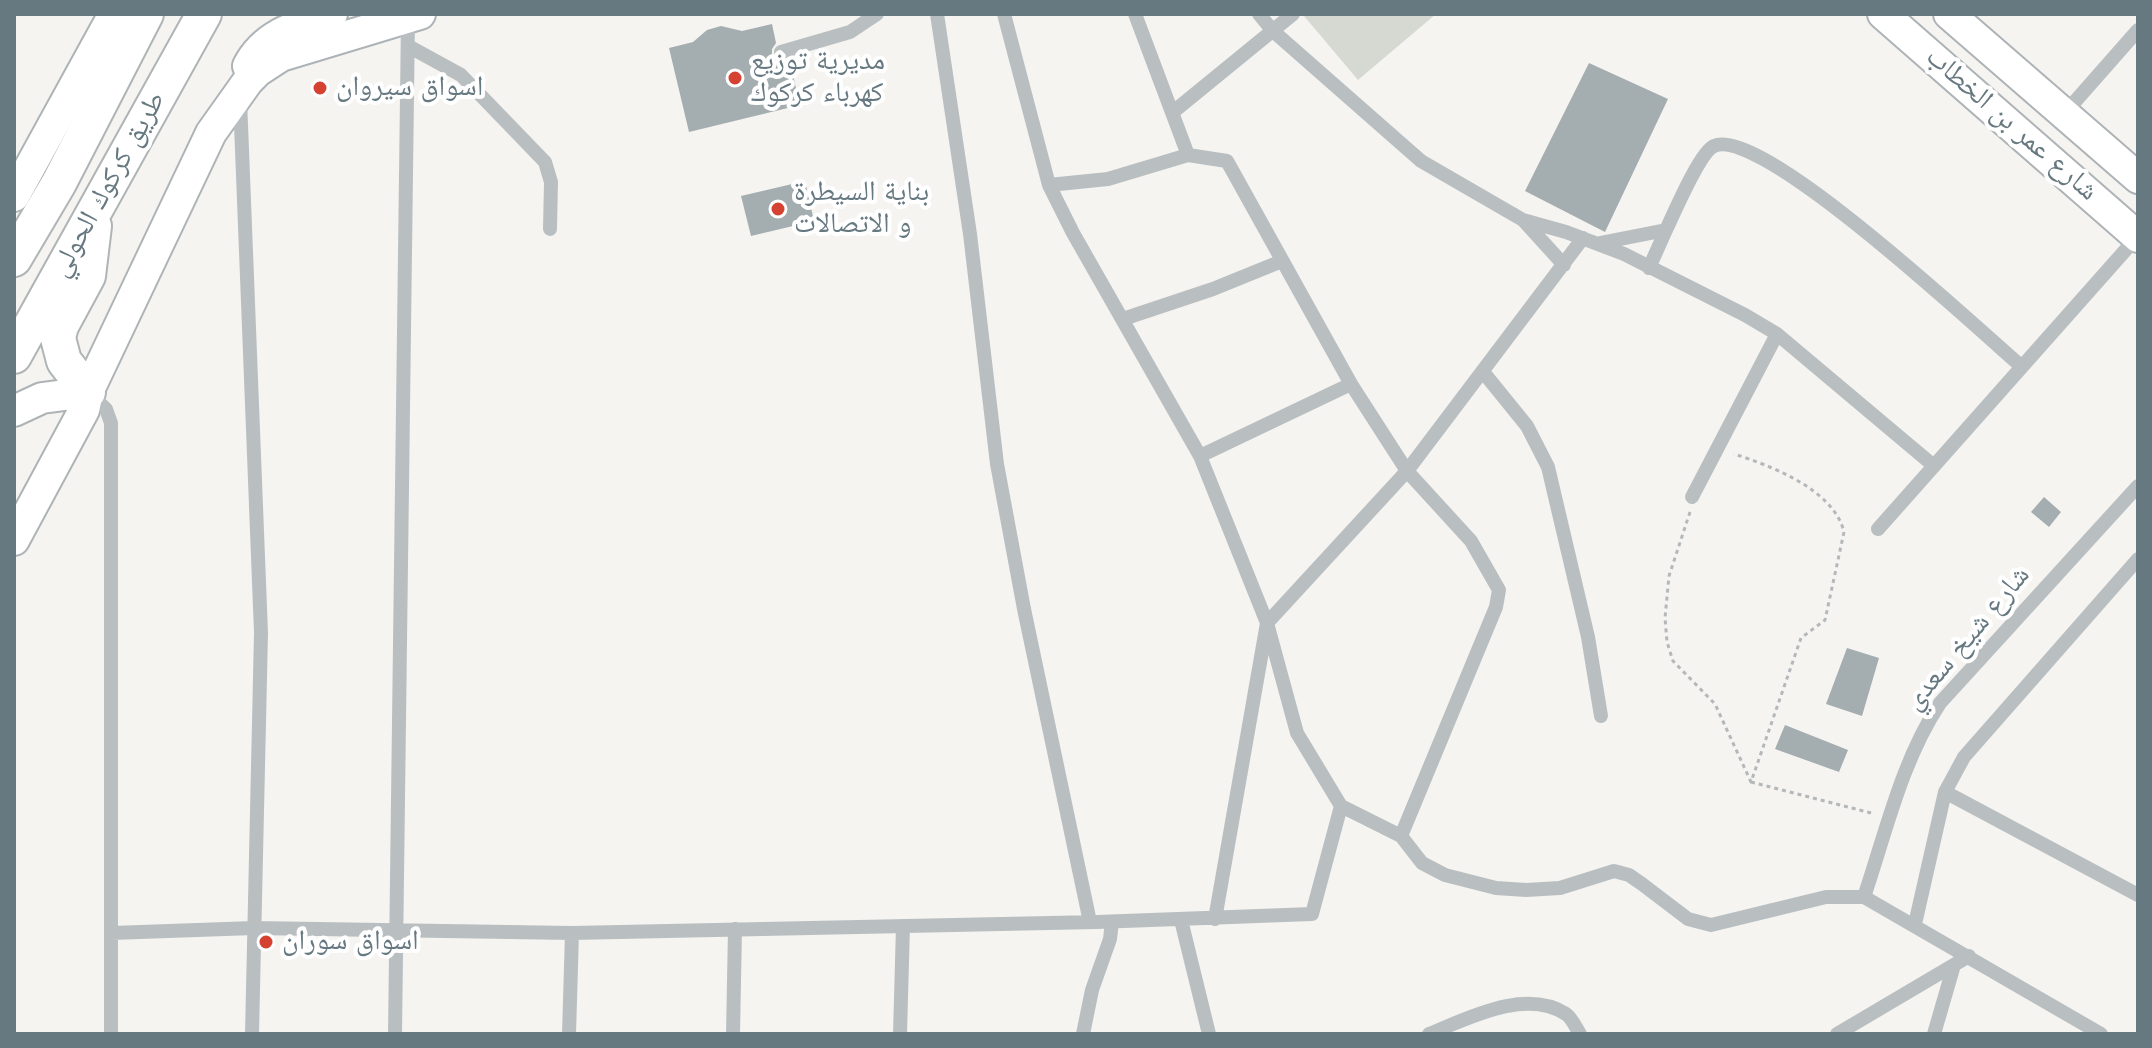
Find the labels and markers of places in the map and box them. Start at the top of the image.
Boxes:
place label: مديرية توزيع كهرباء كركوك [751,45,885,111]
marker: مديرية توزيع كهرباء كركوك [726,69,744,87]
place label: اسواق سيروان [336,71,483,105]
marker: اسواق سيروان [311,79,329,97]
place label: بناية السيطرة و الاتصالات [794,176,929,242]
marker: بناية السيطرة و الاتصالات [769,200,787,218]
place label: اسواق سوران [282,925,419,959]
marker: اسواق سوران [257,933,275,951]

